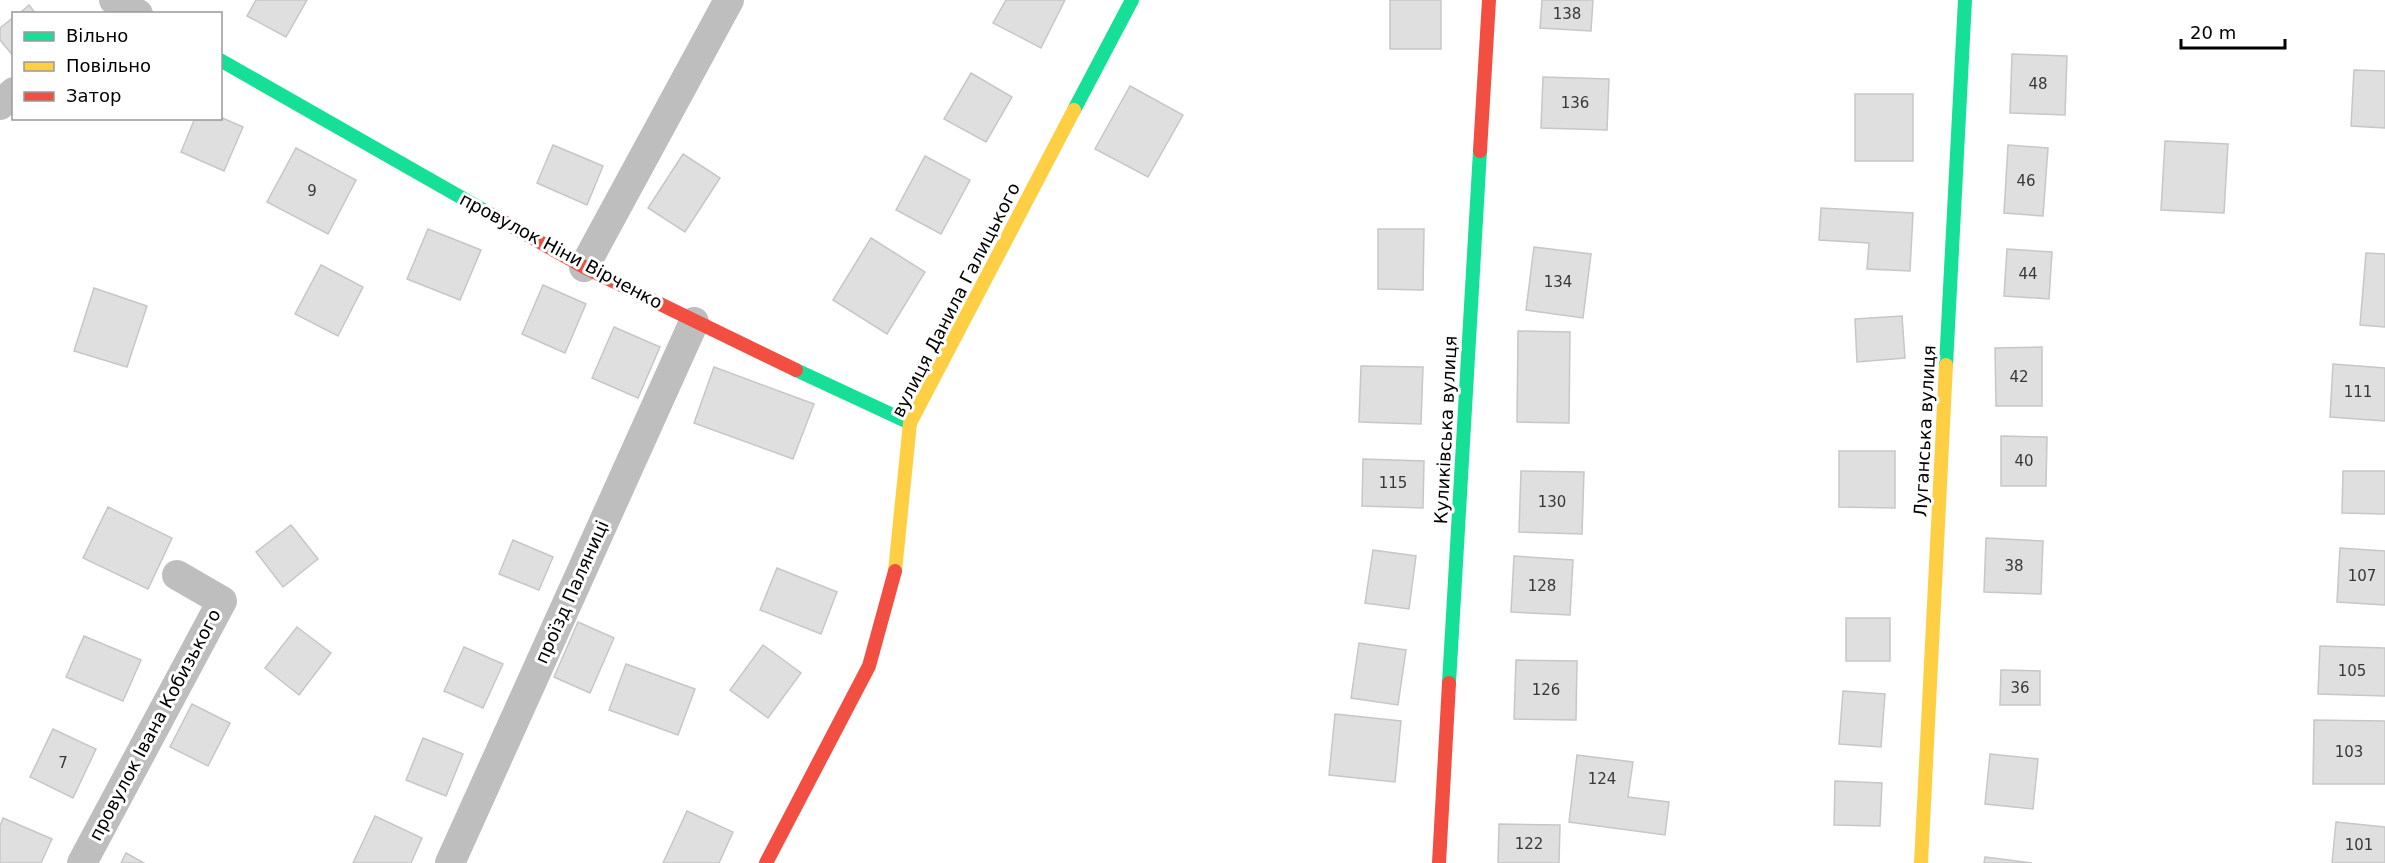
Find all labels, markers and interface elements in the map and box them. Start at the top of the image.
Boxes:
house number: 138 [1553,5,1581,23]
legend [12,12,222,120]
scale bar [2181,12,2284,50]
text: 20 m [2190,22,2236,43]
text: Вільно [66,25,128,46]
text: Повільно [66,55,151,76]
house number: 48 [2028,75,2048,93]
text: Затор [66,85,122,106]
house number: 136 [1561,94,1589,112]
house number: 46 [2016,172,2036,190]
street label: вулиця Данила Галицького [887,179,1024,421]
house number: 9 [307,182,317,200]
street label: провулок Ніни Вірченко [456,188,666,313]
house number: 44 [2018,265,2038,283]
house number: 134 [1544,273,1572,291]
street label: Куликівська вулиця [1430,335,1461,525]
street label: Луганська вулиця [1910,344,1939,517]
house number: 42 [2009,368,2029,386]
house number: 111 [2344,383,2372,401]
house number: 40 [2014,452,2034,470]
house number: 115 [1379,474,1407,492]
house number: 130 [1538,493,1566,511]
street label: проїзд Паляниці [531,517,613,667]
house number: 38 [2004,557,2024,575]
house number: 107 [2348,567,2376,585]
house number: 128 [1528,577,1556,595]
street label: провулок Івана Кобизького [84,605,225,844]
house number: 105 [2338,662,2366,680]
house number: 36 [2010,679,2030,697]
house number: 126 [1532,681,1560,699]
house number: 103 [2335,743,2363,761]
house number: 7 [58,754,68,772]
house number: 124 [1588,770,1616,788]
house number: 122 [1515,835,1543,853]
house number: 101 [2345,836,2373,854]

